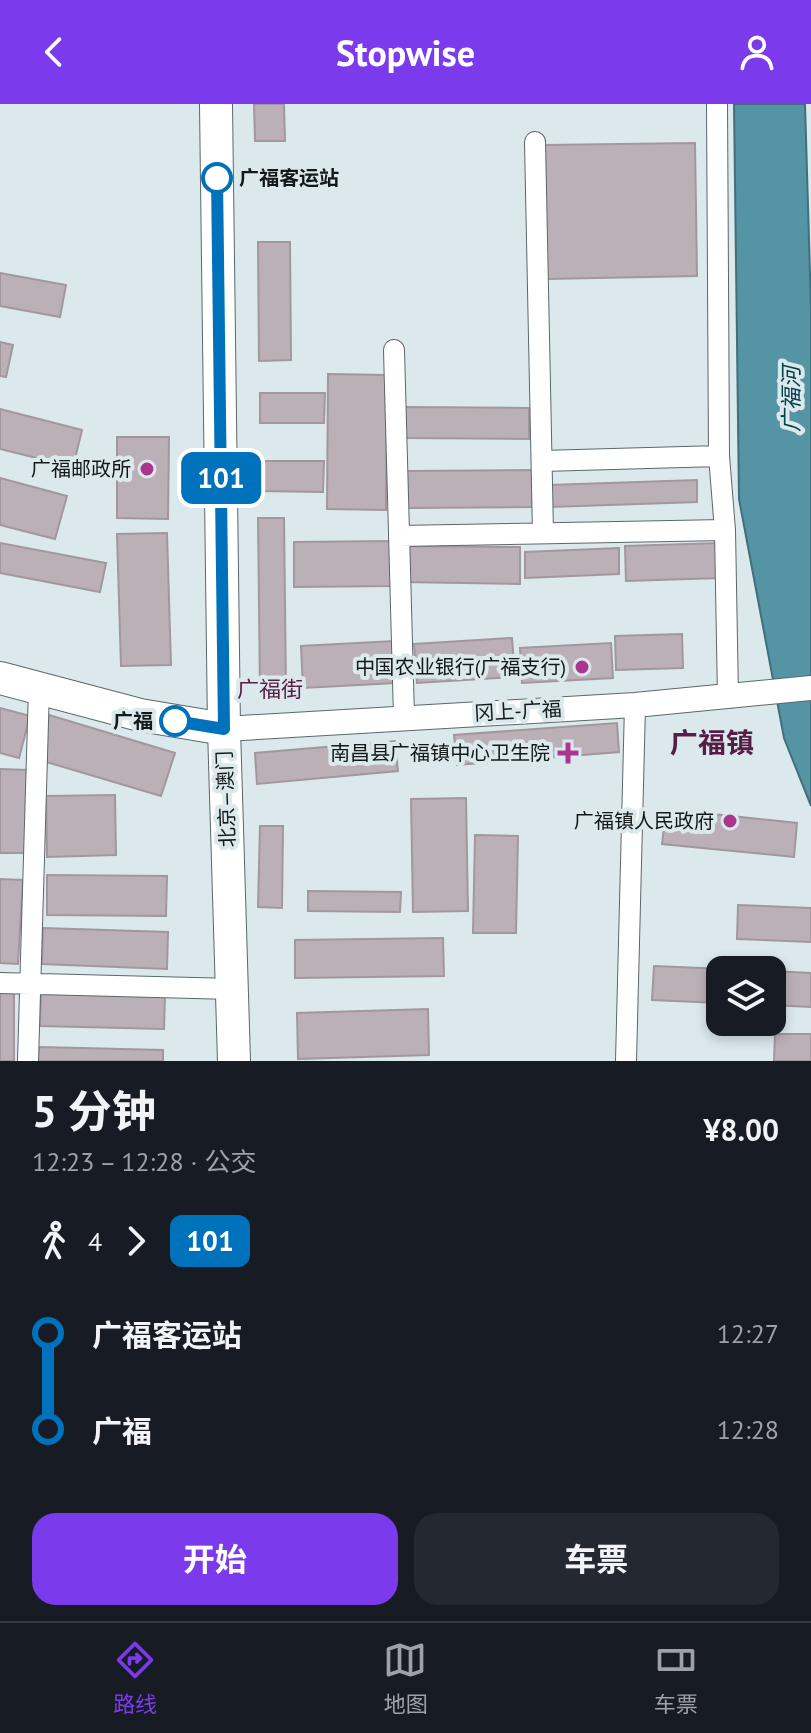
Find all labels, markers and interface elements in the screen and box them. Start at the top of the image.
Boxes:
text: Stopwise [336,29,475,76]
icon: back [32,30,76,74]
icon: person [735,30,779,74]
marker: 广福客运站 [202,163,232,193]
place label: 广福客运站 [239,165,339,191]
water label: 广福河 [777,362,805,432]
line badge: 101 [175,452,267,504]
place label: 广福邮政所 [31,456,131,482]
text: 101 [197,459,245,496]
marker: 广福邮政所 [138,460,156,478]
place label: 中国农业银行(广福支行) [355,654,566,680]
marker: 中国农业银行(广福支行) [573,658,591,676]
district label: 广福街 [237,675,303,703]
street label: 冈上-广福 [474,696,562,726]
marker: 广福 [160,706,190,736]
place label: 广福 [113,708,153,734]
district label: 广福镇 [670,724,754,761]
place label: 南昌县广福镇中心卫生院 [330,740,550,766]
marker: 南昌县广福镇中心卫生院 [557,742,579,764]
street label: 北京—澳门 [211,750,241,848]
place label: 广福镇人民政府 [574,808,714,834]
marker: 广福镇人民政府 [721,812,739,830]
map controls [706,956,786,1036]
button: layers [706,956,786,1036]
text: 5 分钟 [32,1082,156,1139]
text: ¥8.00 [704,1110,779,1149]
text: 12:23 – 12:28 · 公交 [32,1145,256,1178]
icon: walk [32,1219,76,1263]
icon: forward [114,1219,158,1263]
text: 101 [186,1222,234,1259]
text: 4 [88,1225,102,1258]
text: 广福客运站 [92,1315,242,1354]
text: 12:27 [717,1317,779,1350]
text: 广福 [92,1411,152,1450]
text: 12:28 [717,1413,779,1446]
button: 开始 [32,1513,398,1605]
button: 车票 [414,1513,779,1605]
tab: 路线 [113,1638,157,1718]
tab: 地图 [383,1638,428,1718]
tab: 车票 [654,1638,698,1718]

